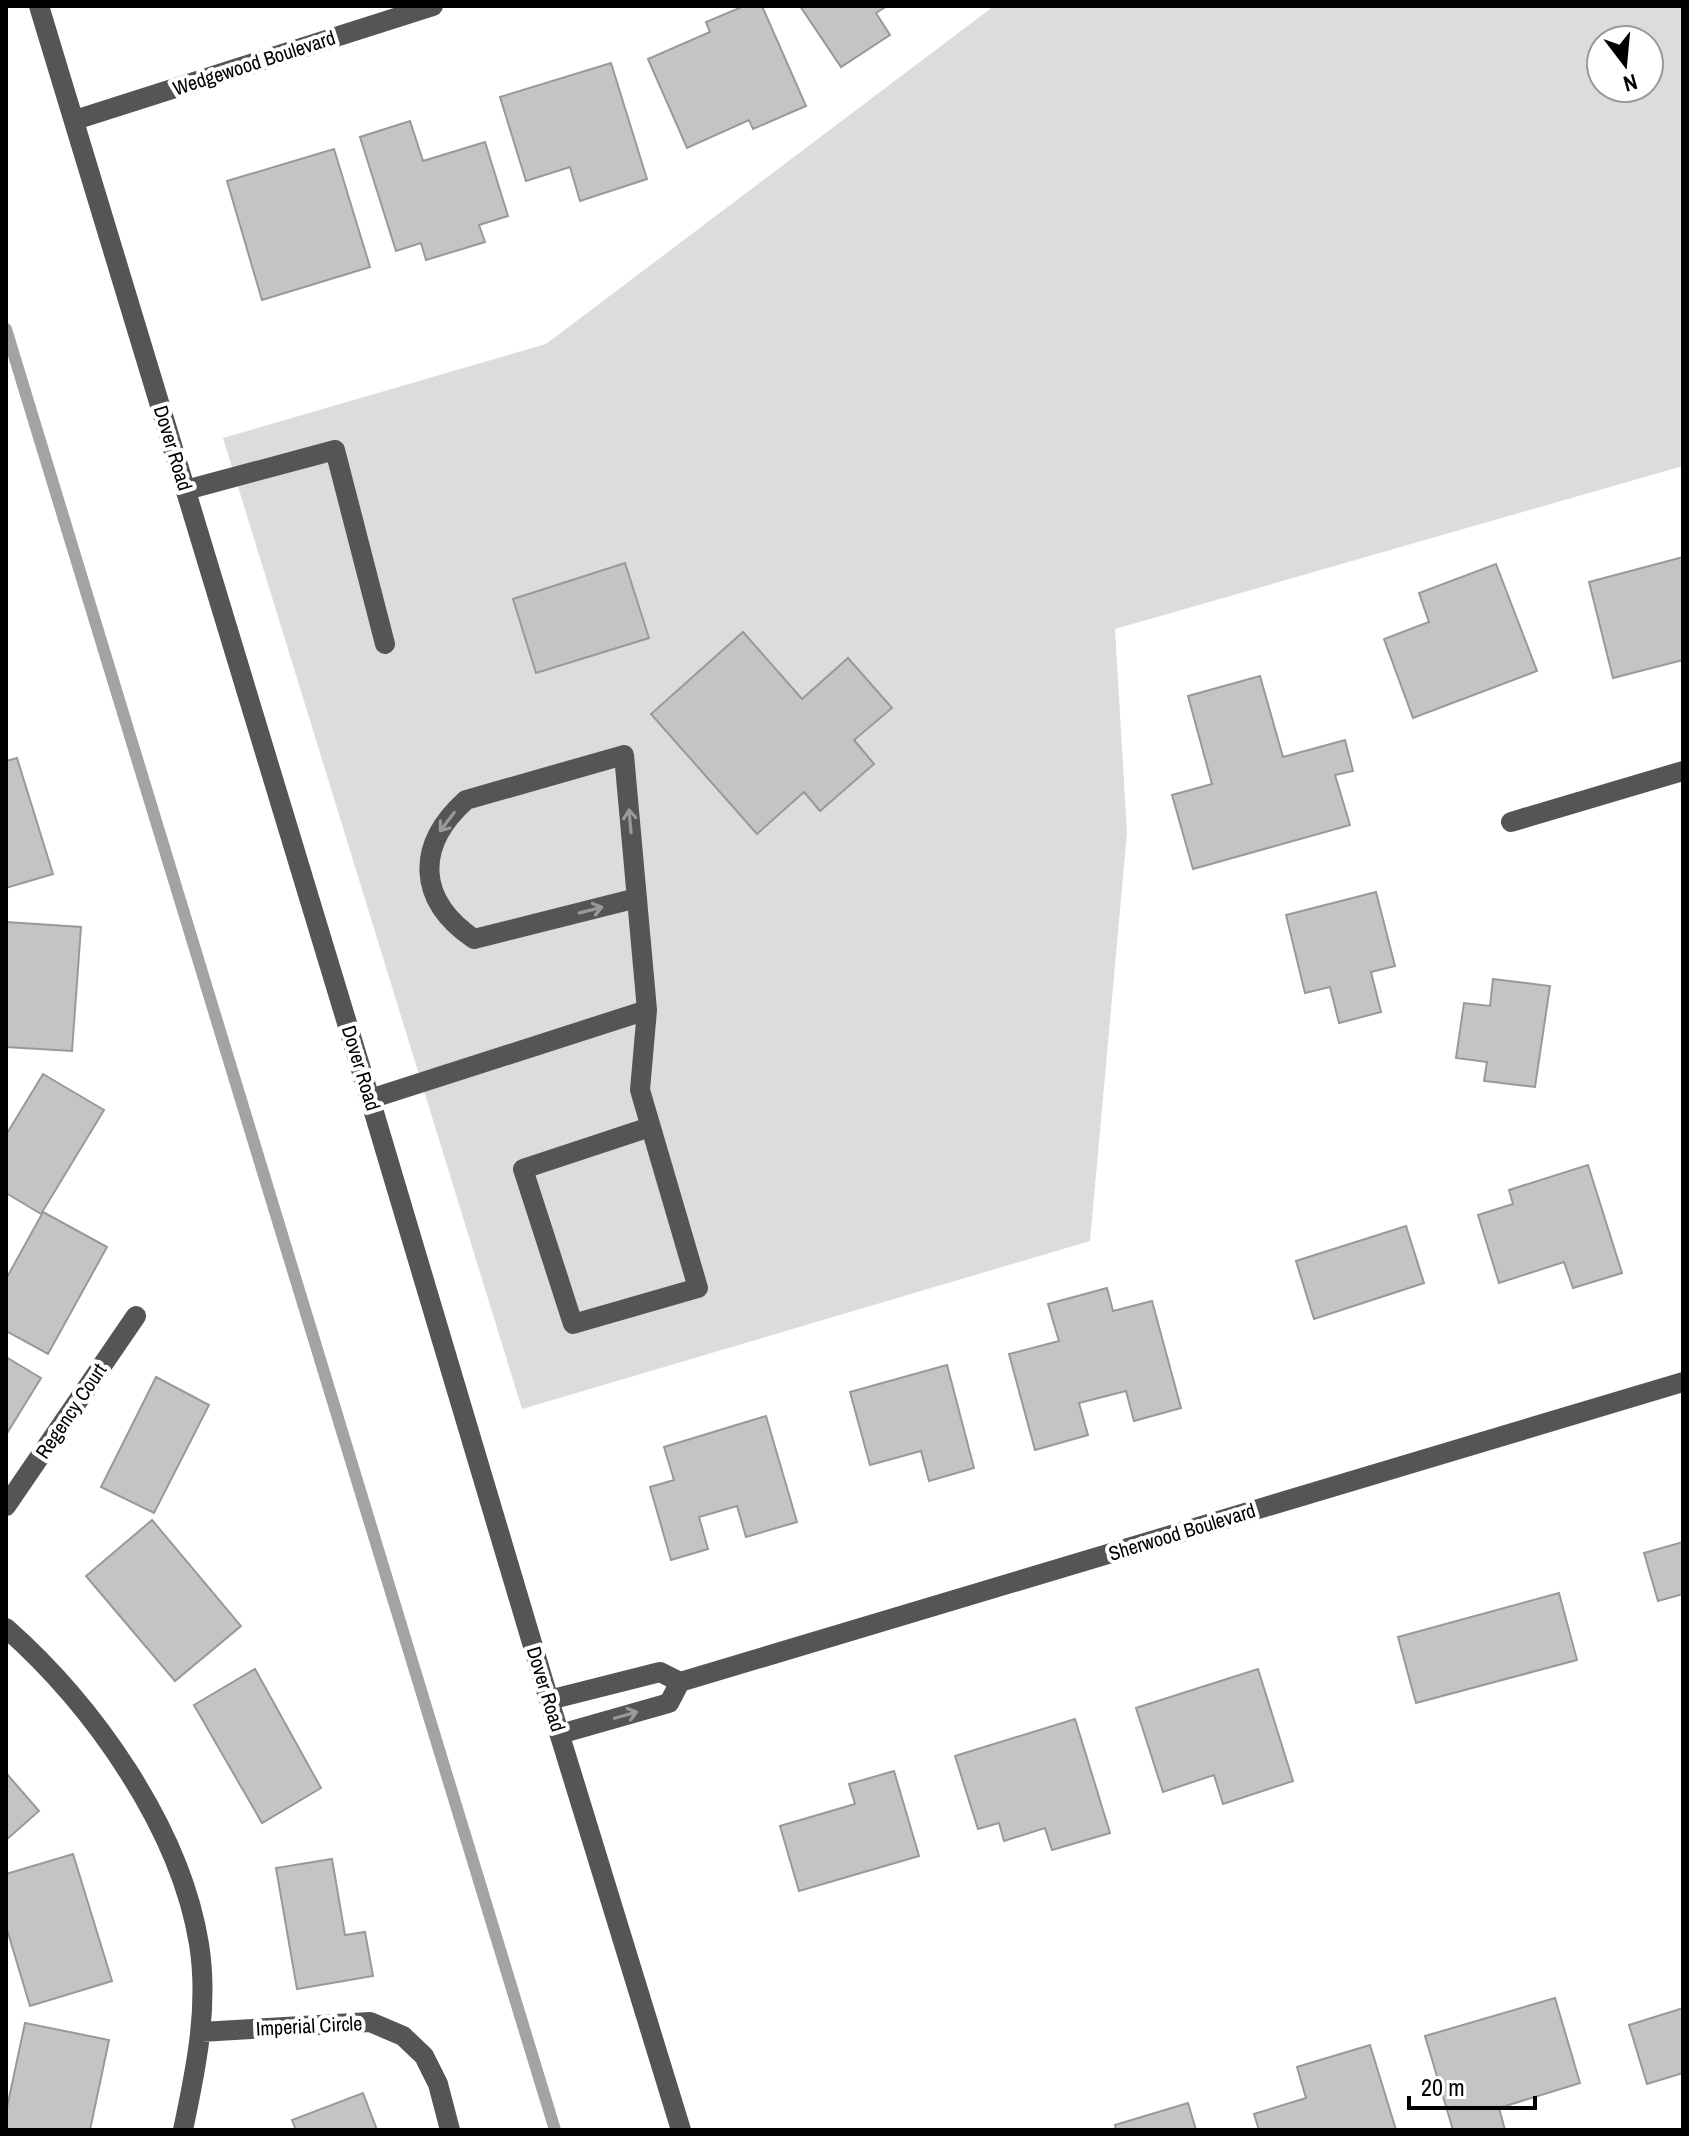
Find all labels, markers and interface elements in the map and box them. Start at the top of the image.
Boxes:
street label: Wedgewood Boulevard [169,24,339,102]
north arrow [1585,24,1665,104]
text: N [1620,67,1641,99]
street label: Dover Road [148,402,199,494]
one-way arrow [622,808,637,835]
one-way arrow [438,811,455,832]
one-way arrow [578,902,604,917]
street label: Dover Road [336,1022,387,1114]
street label: Regency Court [29,1357,113,1464]
street label: Sherwood Boulevard [1105,1496,1259,1567]
street label: Dover Road [521,1643,572,1735]
one-way arrow [612,1707,638,1722]
street label: Imperial Circle [255,2009,363,2042]
scale bar [1409,2060,1535,2110]
text: 20 m [1421,2071,1465,2103]

